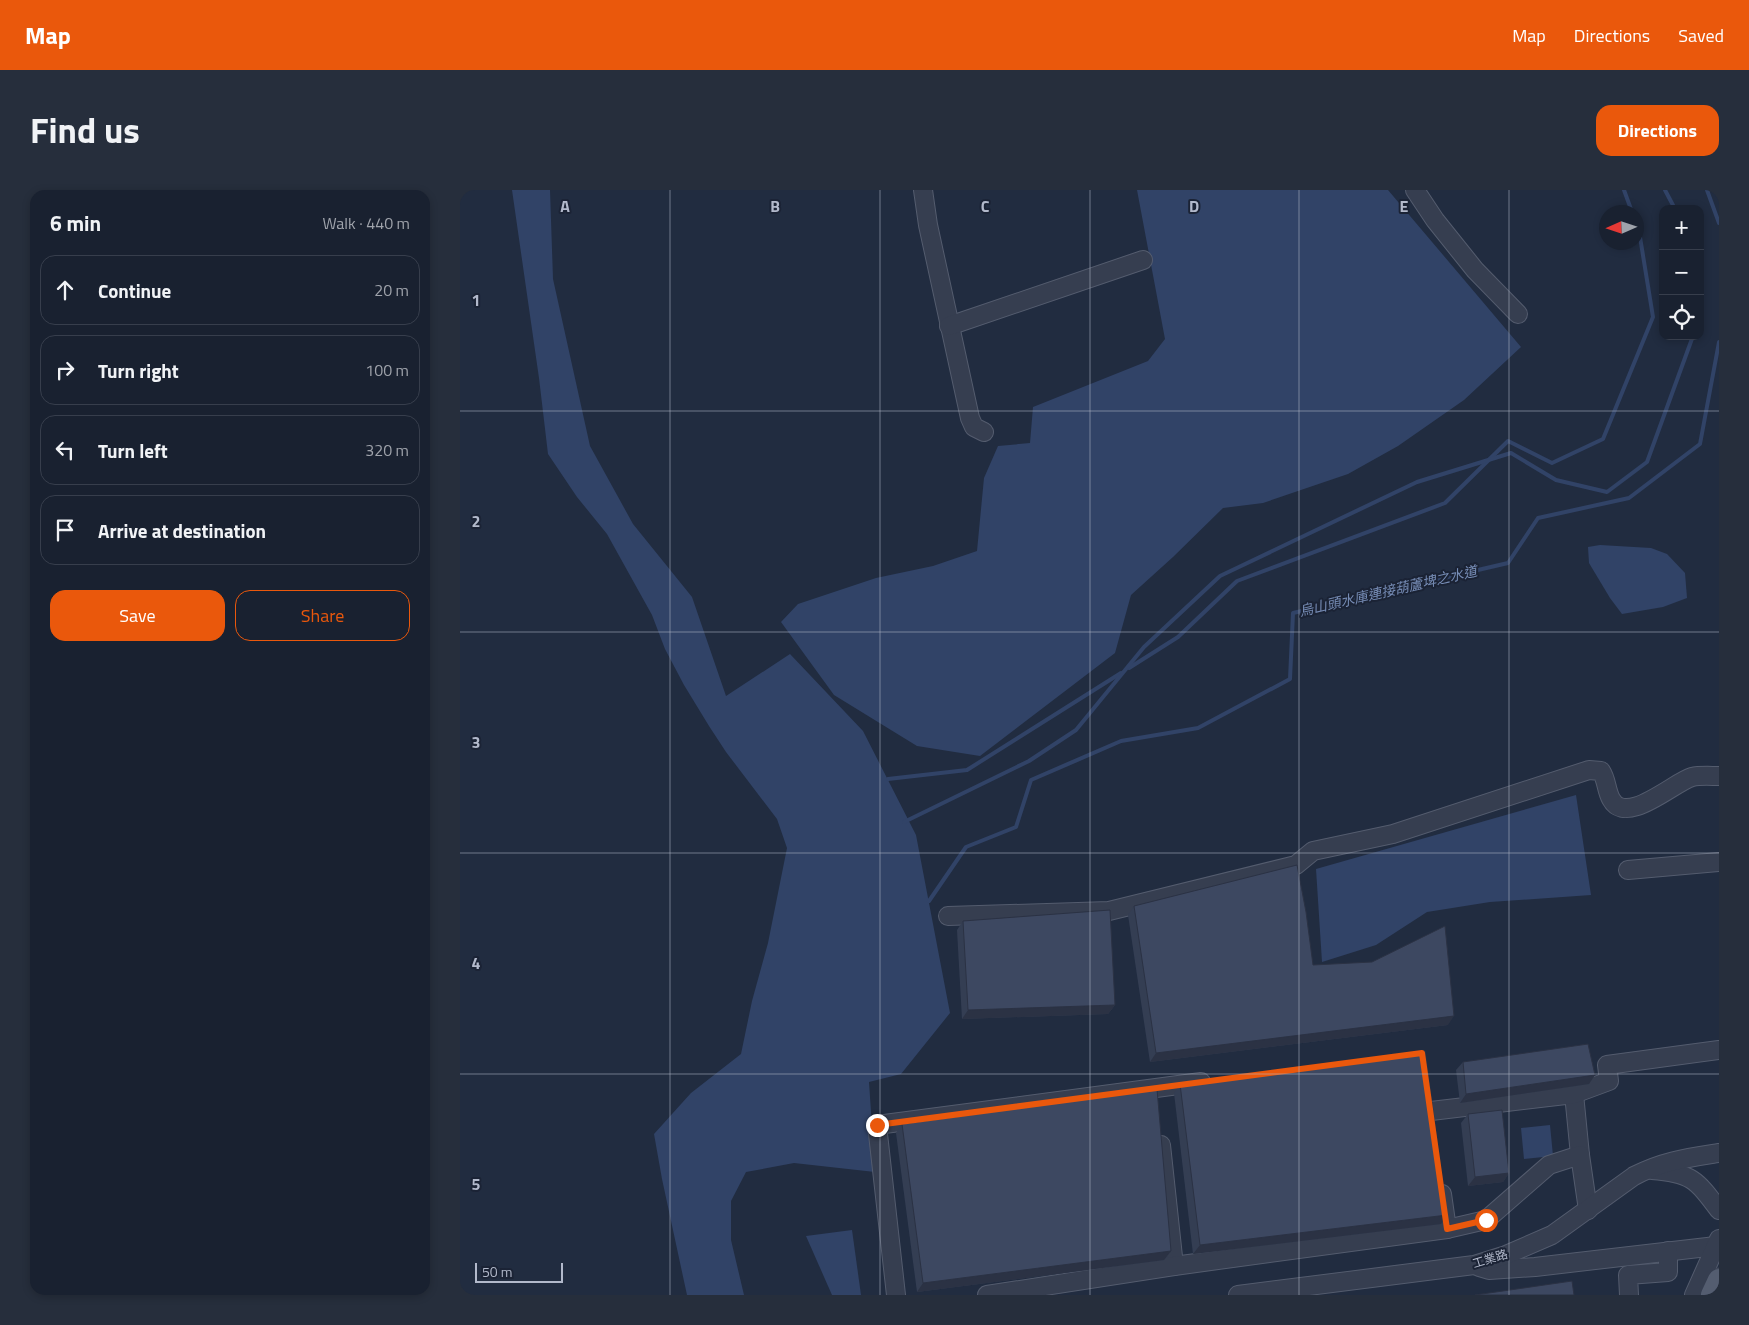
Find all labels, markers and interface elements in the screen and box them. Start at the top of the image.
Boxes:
text: Map [25,17,71,53]
text: Map [1512,22,1546,49]
text: Directions [1574,22,1650,49]
text: Saved [1678,22,1724,49]
text: Find us [30,103,140,157]
button: Directions [1596,105,1719,156]
text: A [560,194,570,218]
text: B [770,194,780,218]
text: C [981,194,990,218]
text: D [1189,194,1199,218]
text: E [1400,194,1409,218]
north arrow [1599,205,1644,250]
map controls [1659,205,1704,340]
button: + [1659,205,1704,250]
text: 6 min [50,207,101,239]
text: Walk · 440 m [322,211,410,235]
button: − [1659,250,1704,295]
icon: ahead [51,276,79,304]
text: Continue [98,276,171,305]
text: 20 m [374,278,409,302]
text: 1 [472,288,480,312]
button: locate [1659,295,1704,340]
icon: right [51,356,79,384]
text: Turn right [98,356,179,385]
text: 100 m [365,358,409,382]
icon: left [51,436,79,464]
text: Turn left [98,436,168,465]
text: 320 m [365,438,409,462]
text: 2 [472,509,480,533]
icon: arrive [51,516,79,544]
text: Arrive at destination [98,516,266,545]
water label: 烏山頭水庫連接葫蘆埤之水道 [1297,559,1481,621]
button: Save [50,590,225,641]
button: Share [235,590,410,641]
text: 3 [472,730,480,754]
text: 4 [472,951,481,975]
route end [866,1114,889,1137]
text: 5 [472,1172,481,1196]
route start [1475,1209,1498,1232]
street label: 工業路 [1470,1244,1510,1273]
scale bar [475,1260,562,1283]
text: 50 m [482,1261,512,1282]

